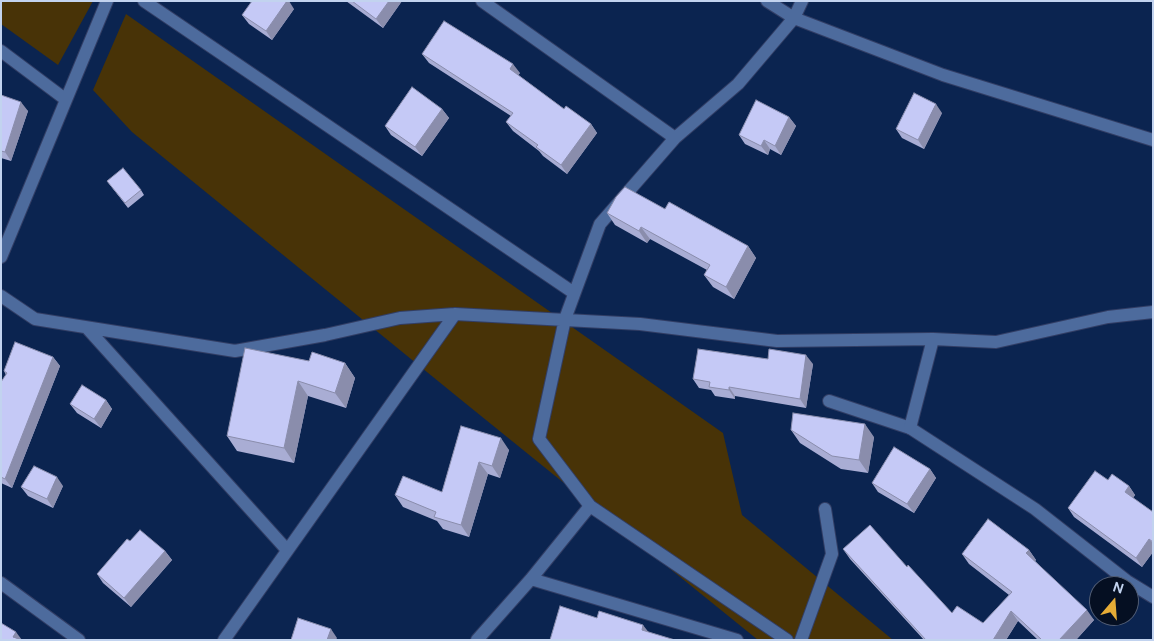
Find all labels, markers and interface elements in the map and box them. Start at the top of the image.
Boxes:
north arrow [1089,576,1139,626]
text: N [1111,578,1126,598]

